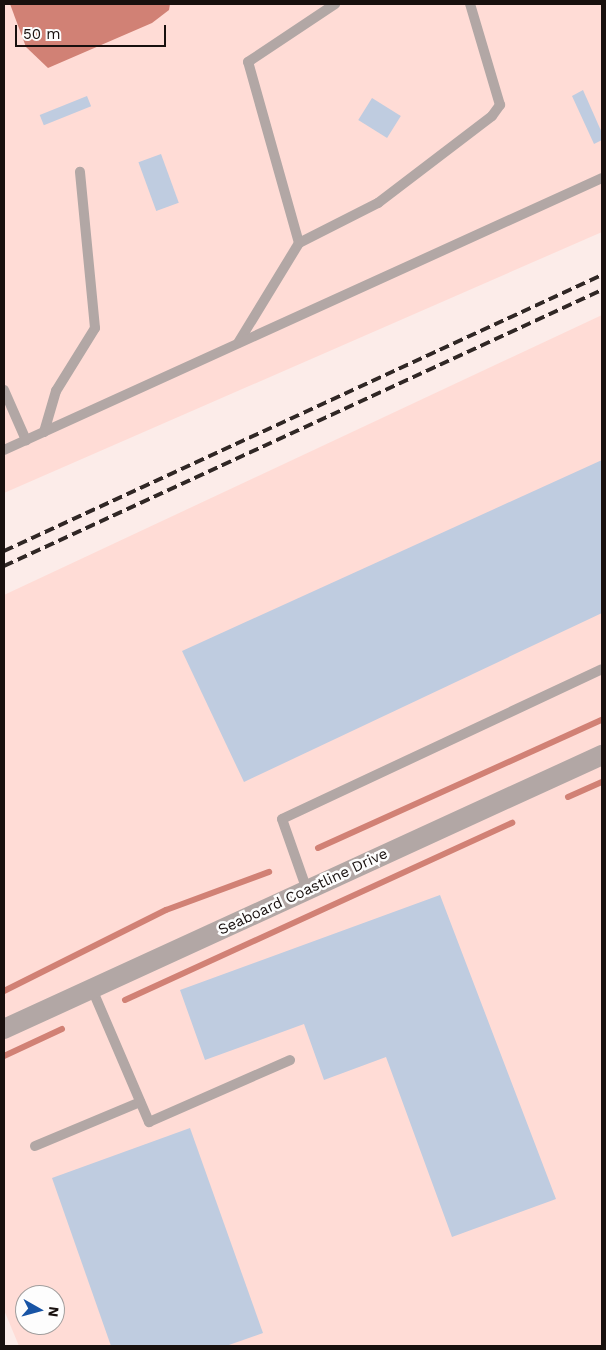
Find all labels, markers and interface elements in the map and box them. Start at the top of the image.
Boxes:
scale bar [18,15,169,47]
text: 50 m [23,25,60,43]
street label: Seaboard Coastline Drive [215,845,391,939]
north arrow [15,1285,65,1335]
text: N [45,1306,62,1318]

